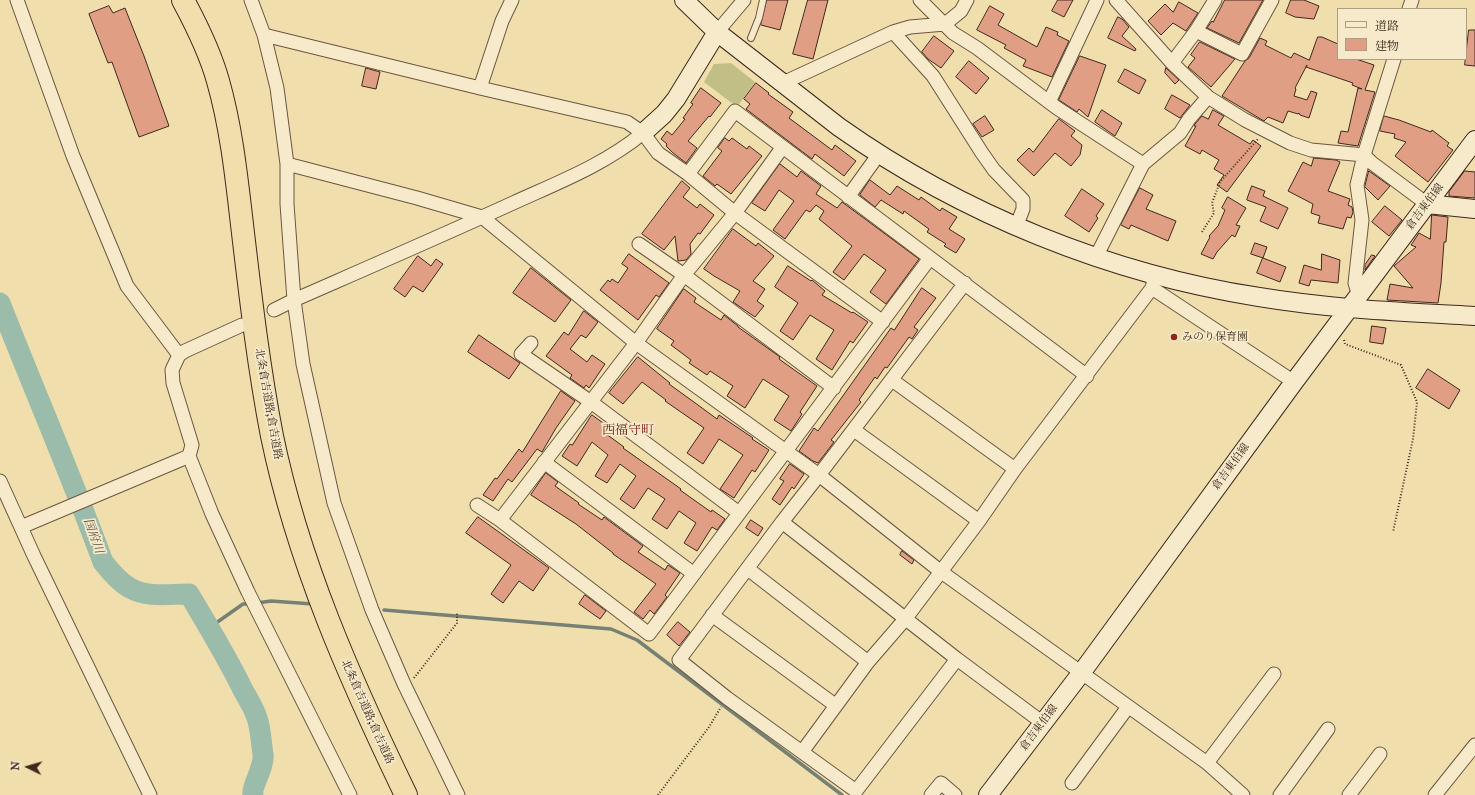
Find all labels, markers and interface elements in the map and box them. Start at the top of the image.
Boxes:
legend [1337,8,1467,60]
text: 道路 [1375,19,1399,33]
text: 建物 [1375,39,1399,53]
street label: 倉吉東伯線 [1403,181,1447,233]
place label: みのり保育園 [1182,330,1248,344]
marker: みのり保育園 [1169,332,1179,342]
street label: 北条倉吉道路;倉吉道路 [252,347,284,461]
district label: 西福守町 [602,423,654,439]
street label: 倉吉東伯線 [1209,441,1253,493]
water label: 国府川 [80,517,106,555]
street label: 北条倉吉道路;倉吉道路 [338,658,396,766]
street label: 倉吉東伯線 [1017,702,1061,754]
north arrow [8,747,48,787]
text: N [9,761,22,771]

